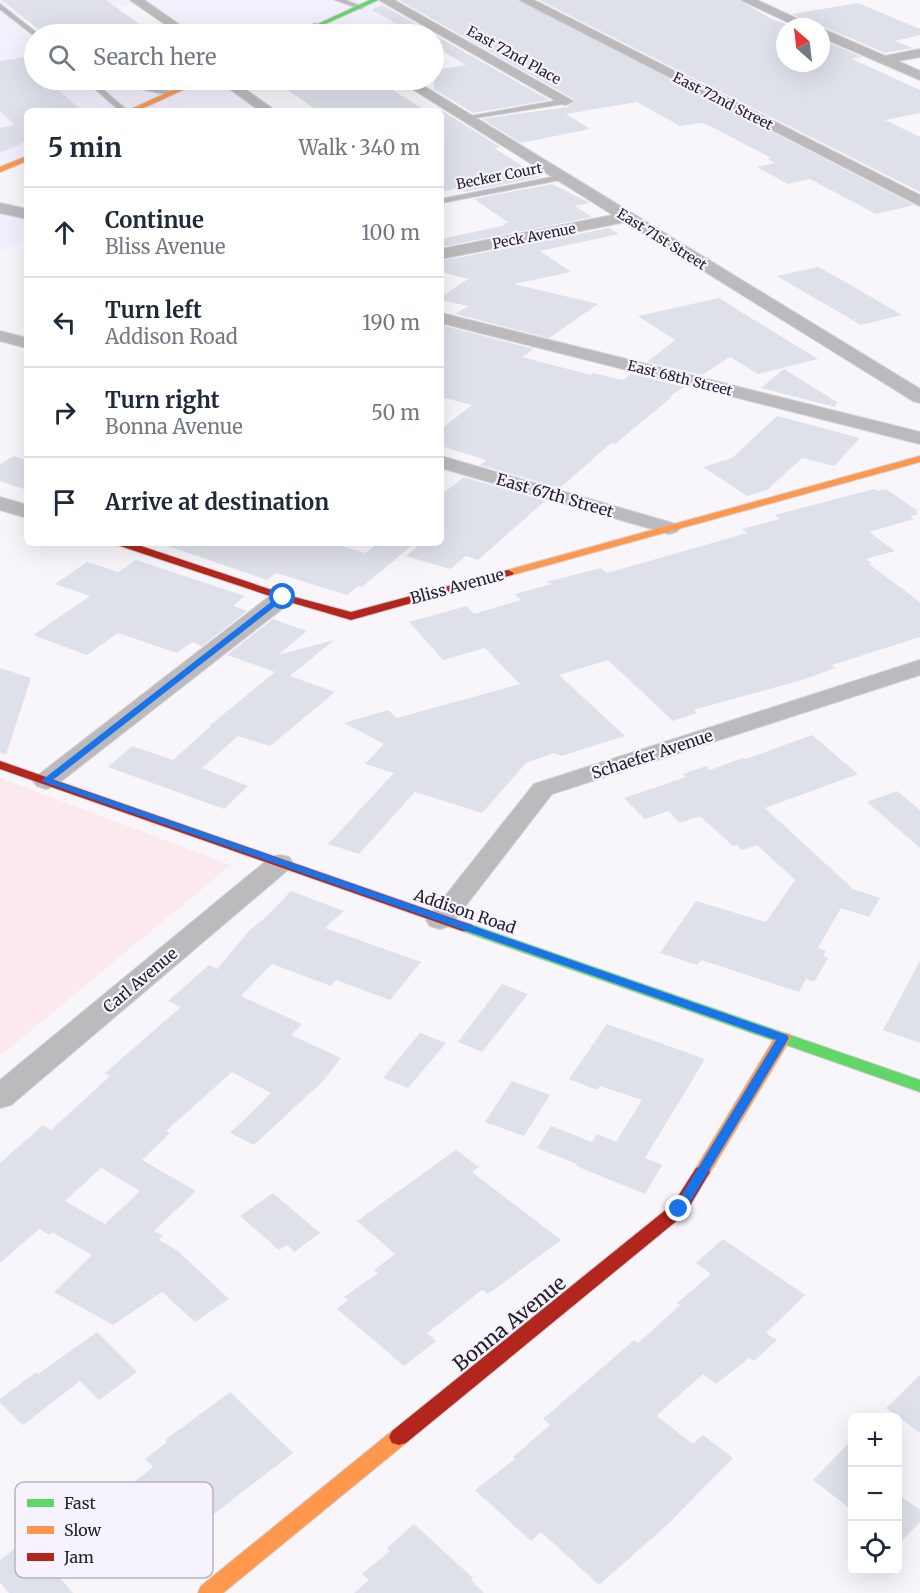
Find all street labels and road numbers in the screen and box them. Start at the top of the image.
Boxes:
street label: East 72nd Place [464,22,564,88]
street label: East 72nd Street [670,68,776,134]
street label: Becker Court [454,159,544,193]
street label: East 71st Street [614,204,711,274]
street label: Peck Avenue [491,219,577,253]
street label: East 68th Street [626,356,735,400]
street label: East 67th Street [494,469,617,521]
street label: Bliss Avenue [408,564,506,608]
street label: Schaefer Avenue [589,725,715,783]
street label: Addison Road [411,884,519,938]
street label: Carl Avenue [99,943,181,1017]
street label: Bonna Avenue [448,1270,570,1376]

